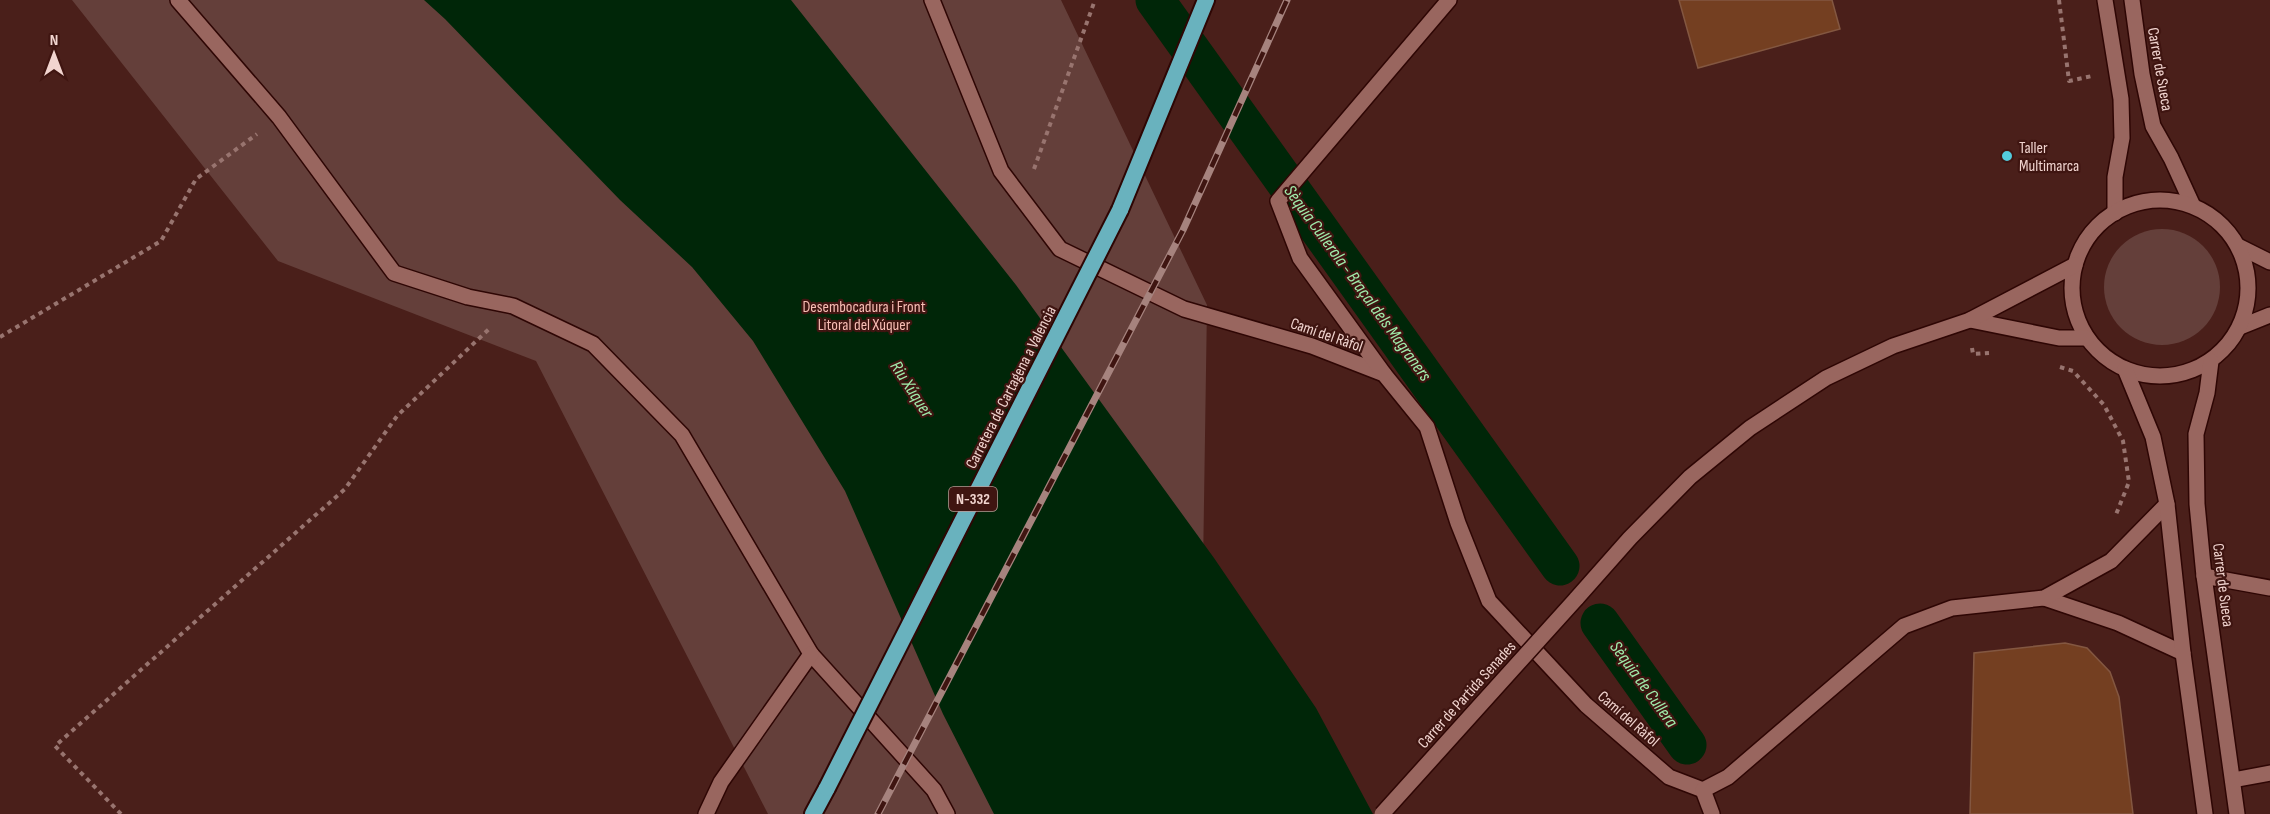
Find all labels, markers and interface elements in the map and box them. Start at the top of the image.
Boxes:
north arrow [24,24,84,84]
street label: Carrer de Sueca [2143,26,2176,112]
text: N [50,31,58,50]
place label: Taller Multimarca [2019,139,2079,176]
marker: Taller Multimarca [2000,149,2014,163]
water label: Sèquia Cullerola - Braçal dels Magraners [1279,181,1436,386]
park label: Desembocadura i Front Litoral del Xúquer [802,298,926,335]
street label: Carretera de Cartagena a Valencia [962,303,1061,472]
street label: Camí del Ràfol [1288,314,1365,357]
water label: Riu Xúquer [886,357,938,422]
road number: N-332 [949,487,997,511]
street label: Carrer de Sueca [2208,542,2237,628]
street label: Carrer de Partida Senades [1414,637,1520,753]
water label: Sèquia de Cullera [1605,637,1682,732]
street label: Camí del Ràfol [1593,687,1663,751]

